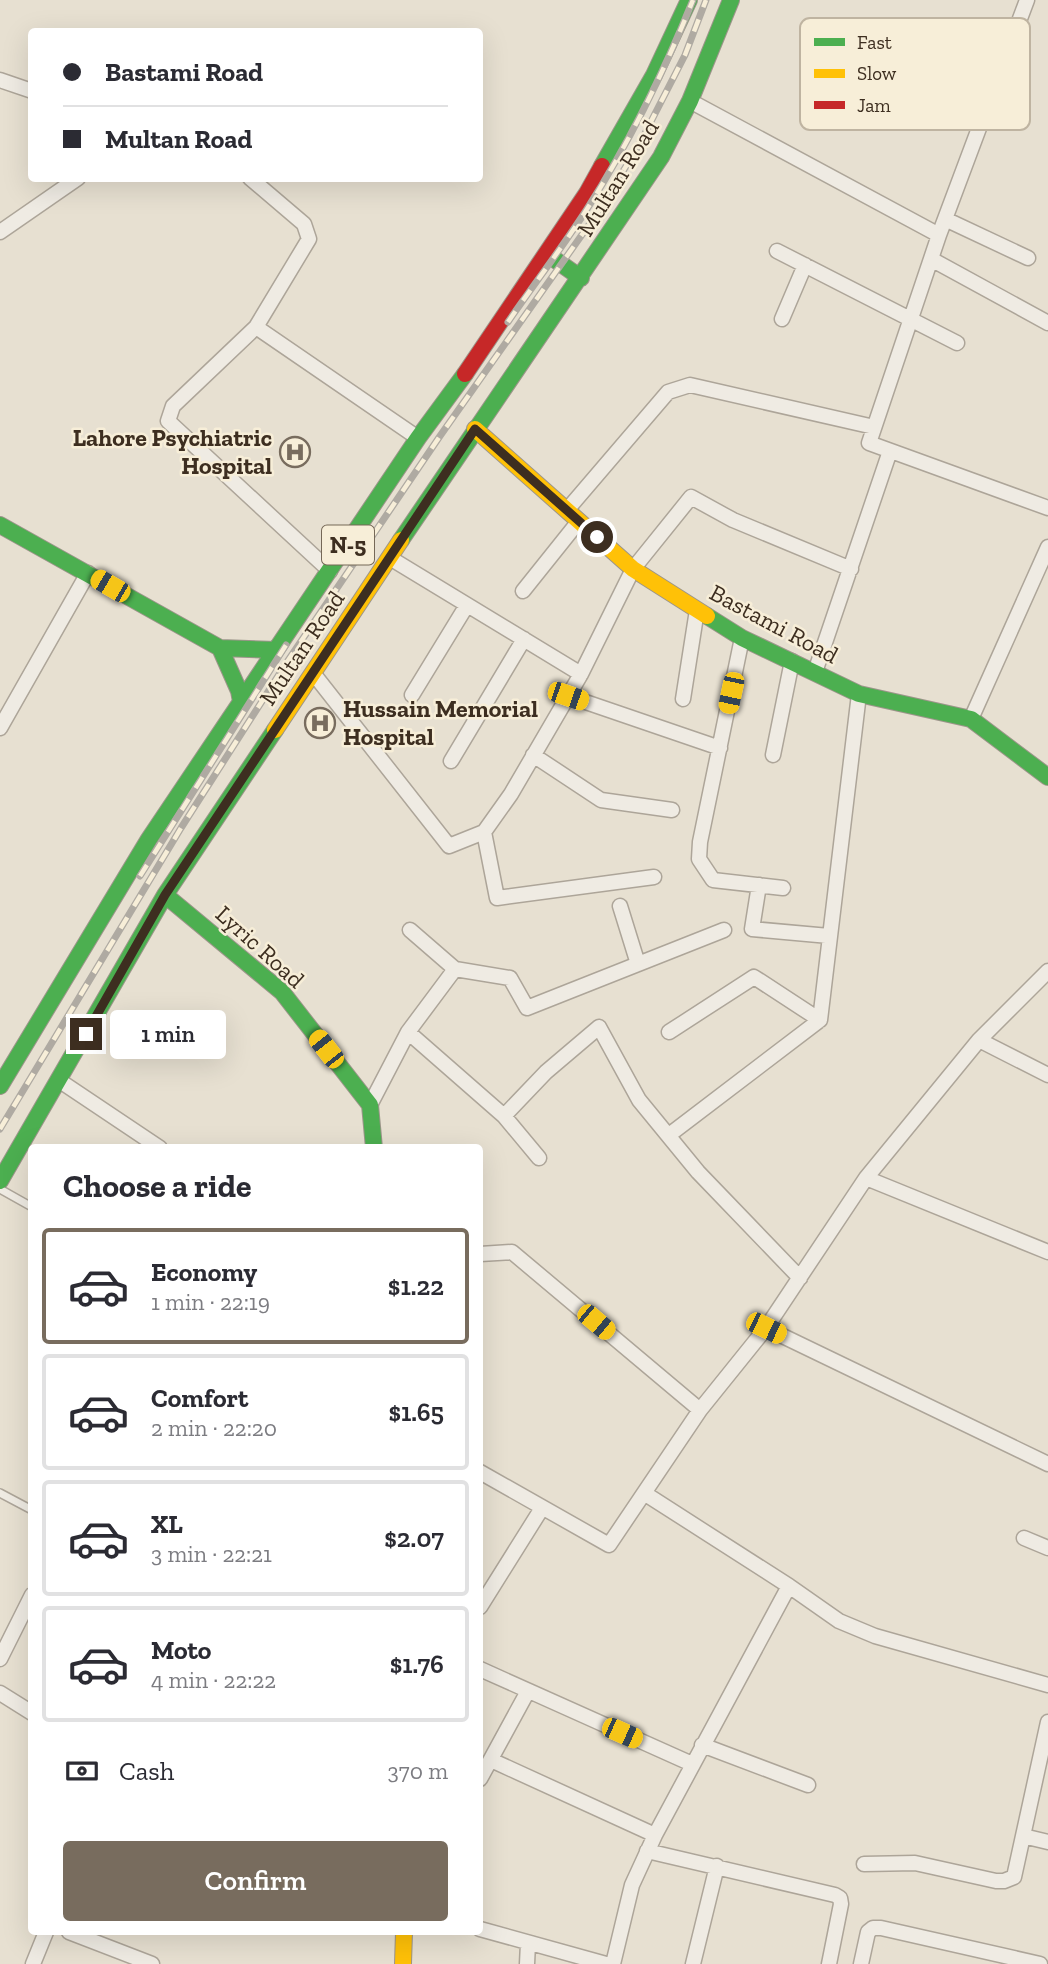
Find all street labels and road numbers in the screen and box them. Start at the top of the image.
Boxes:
street label: Multan Road [570,114,665,241]
road number: N-5 [322,526,374,565]
street label: Bastami Road [705,578,844,670]
street label: Multan Road [253,585,350,710]
street label: Lyric Road [210,899,311,994]

